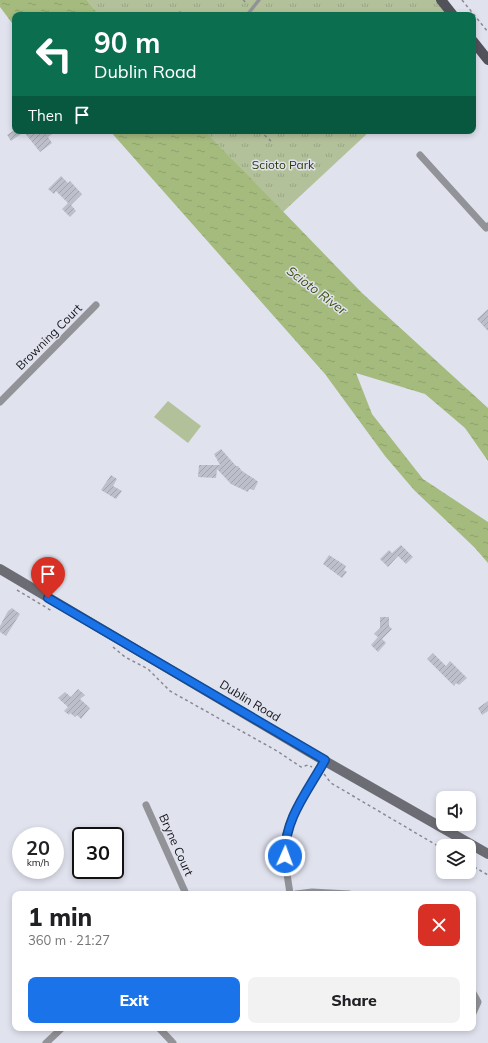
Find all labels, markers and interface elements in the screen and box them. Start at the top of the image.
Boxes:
text: 90 m [94,25,160,60]
icon: left [28,28,80,80]
text: Dublin Road [94,60,197,83]
icon: arrive [71,104,93,126]
text: Then [28,106,63,125]
park label: Scioto Park [252,157,315,172]
water label: Scioto River [284,262,351,319]
street label: Browning Court [12,300,85,373]
pin [31,557,65,598]
icon: arrive [37,563,59,585]
street label: Dublin Road [217,677,283,725]
map controls [436,791,476,879]
button: sound [436,791,476,831]
street label: Bryne Court [156,811,197,878]
speed limit sign: 30 [72,827,124,879]
text: 20 [26,835,50,860]
position arrow [264,835,306,877]
button: layers [436,839,476,879]
text: km/h [27,856,49,869]
text: 1 min [28,902,92,932]
button: close [418,904,460,946]
text: 360 m · 21:27 [28,932,110,948]
button: Exit [28,977,240,1023]
button: Share [248,977,460,1023]

